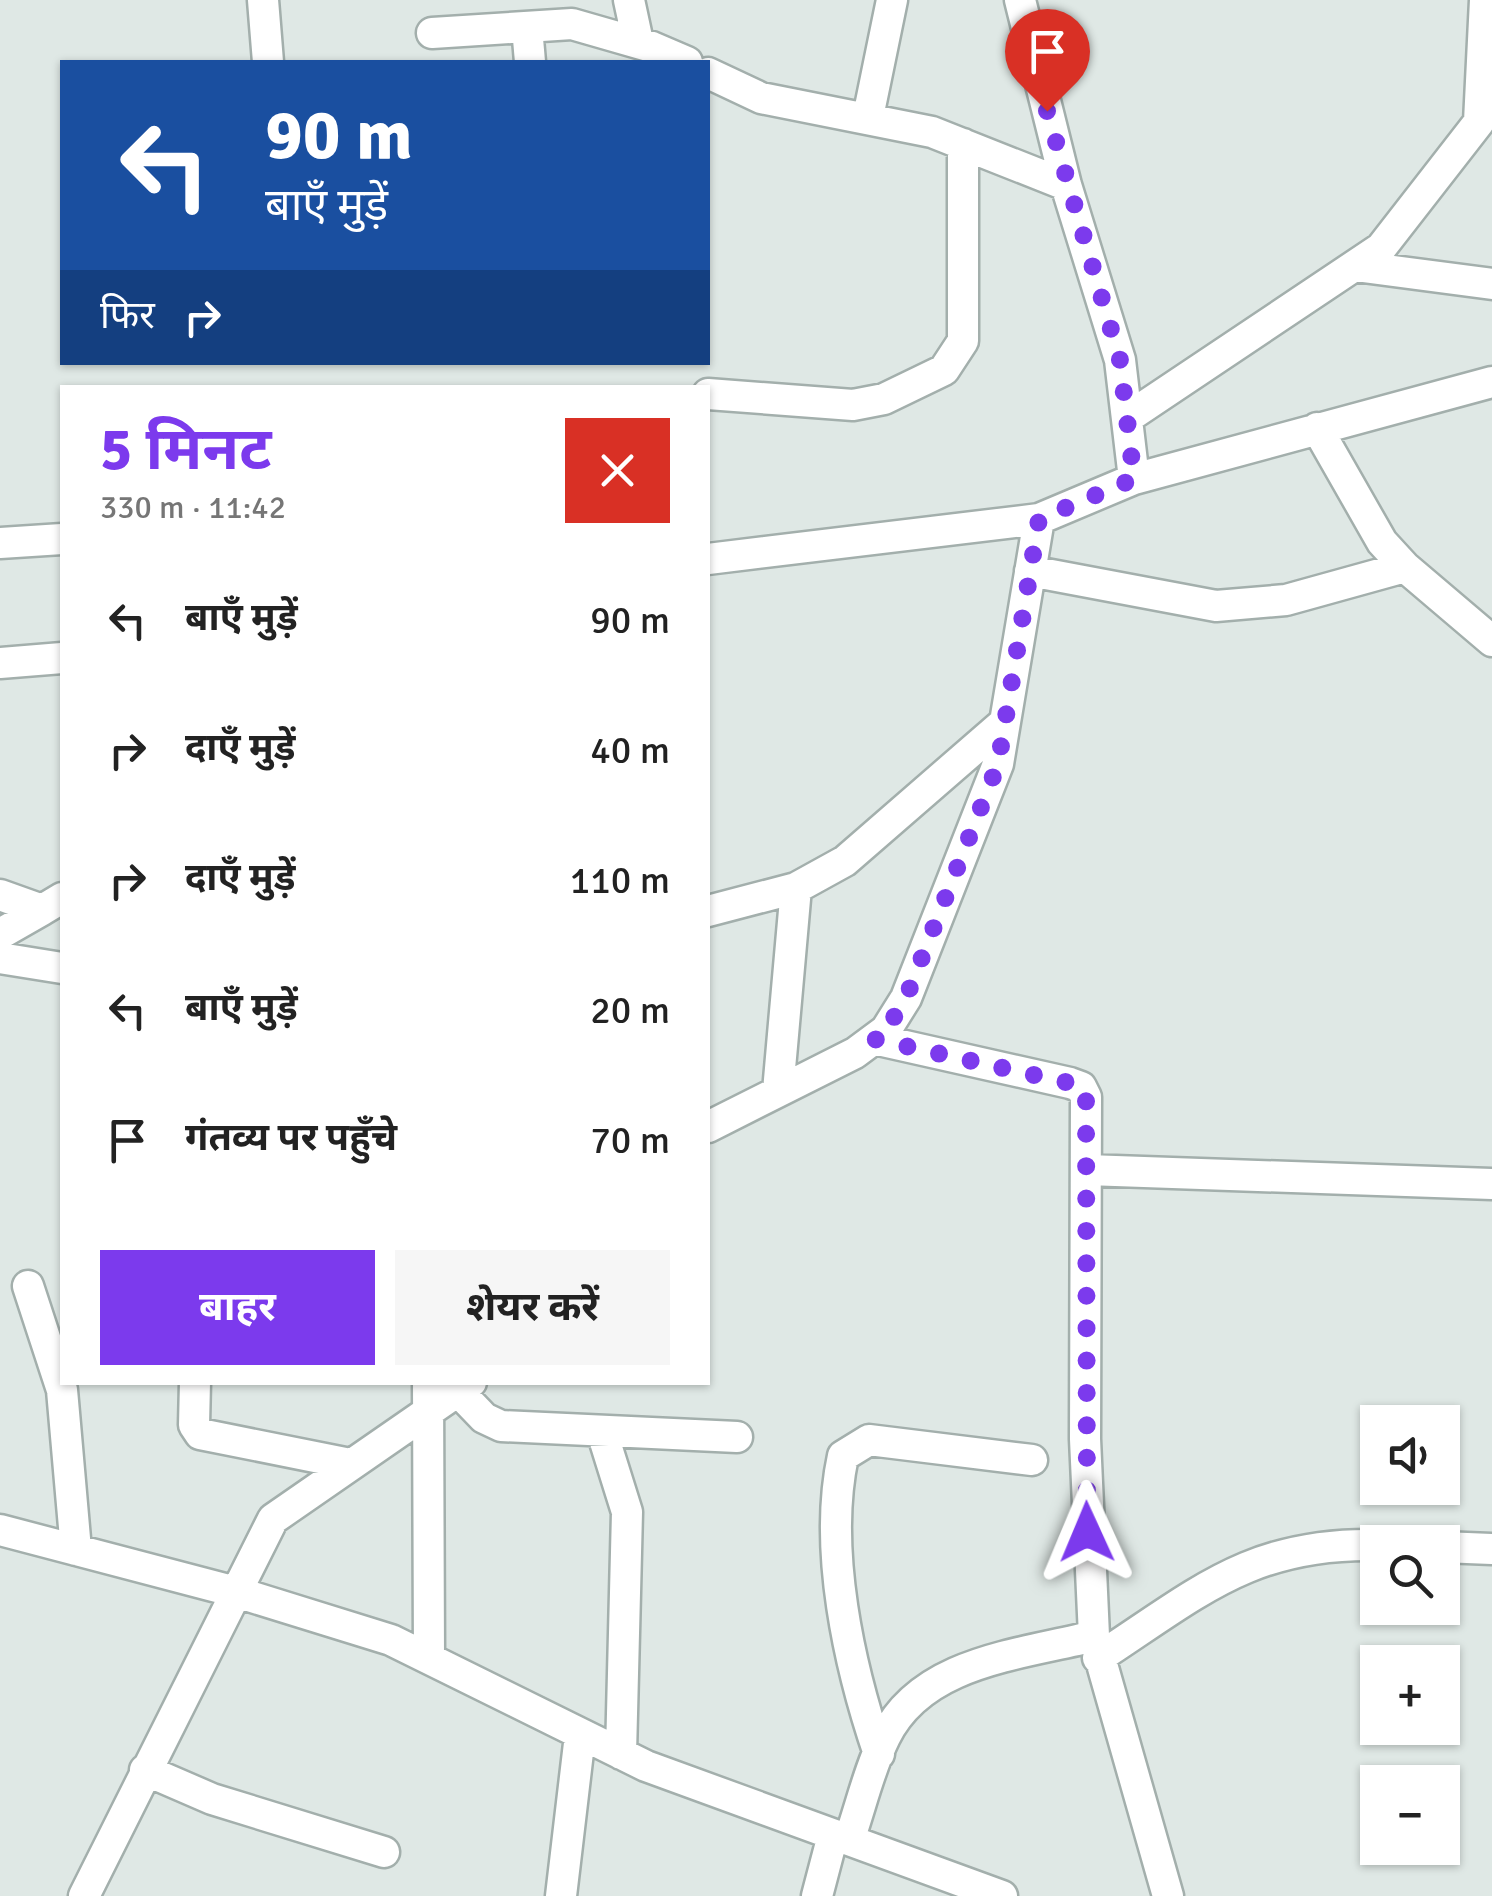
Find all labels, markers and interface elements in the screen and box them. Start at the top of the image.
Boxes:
pin [1005,9,1090,112]
icon: arrive [1020,24,1075,79]
text: 90 m [265,92,413,178]
icon: left [100,100,230,230]
text: बाएँ मुड़ें [265,178,388,233]
icon: right [175,290,230,345]
text: फिर [100,292,155,339]
text: 5 मिनट [100,413,272,487]
button: close [565,418,670,523]
text: 330 m · 11:42 [100,488,286,527]
icon: left [100,593,155,648]
text: बाएँ मुड़ें [185,594,298,641]
text: 90 m [590,597,670,644]
icon: right [100,723,155,778]
text: दाएँ मुड़ें [185,724,295,771]
text: 40 m [590,727,670,774]
icon: right [100,853,155,908]
text: दाएँ मुड़ें [185,854,295,901]
text: 110 m [570,857,670,904]
icon: left [100,983,155,1038]
text: बाएँ मुड़ें [185,984,298,1031]
text: 20 m [590,987,670,1034]
icon: arrive [100,1113,155,1168]
text: गंतव्य पर पहुँचे [185,1114,397,1161]
text: 70 m [590,1117,670,1164]
button: बाहर [100,1250,375,1365]
button: शेयर करें [395,1250,670,1365]
map controls [1360,1405,1460,1865]
button: sound [1360,1405,1460,1505]
position arrow [1035,1480,1139,1584]
button: search [1360,1525,1460,1625]
button: + [1360,1645,1460,1745]
button: − [1360,1765,1460,1865]

